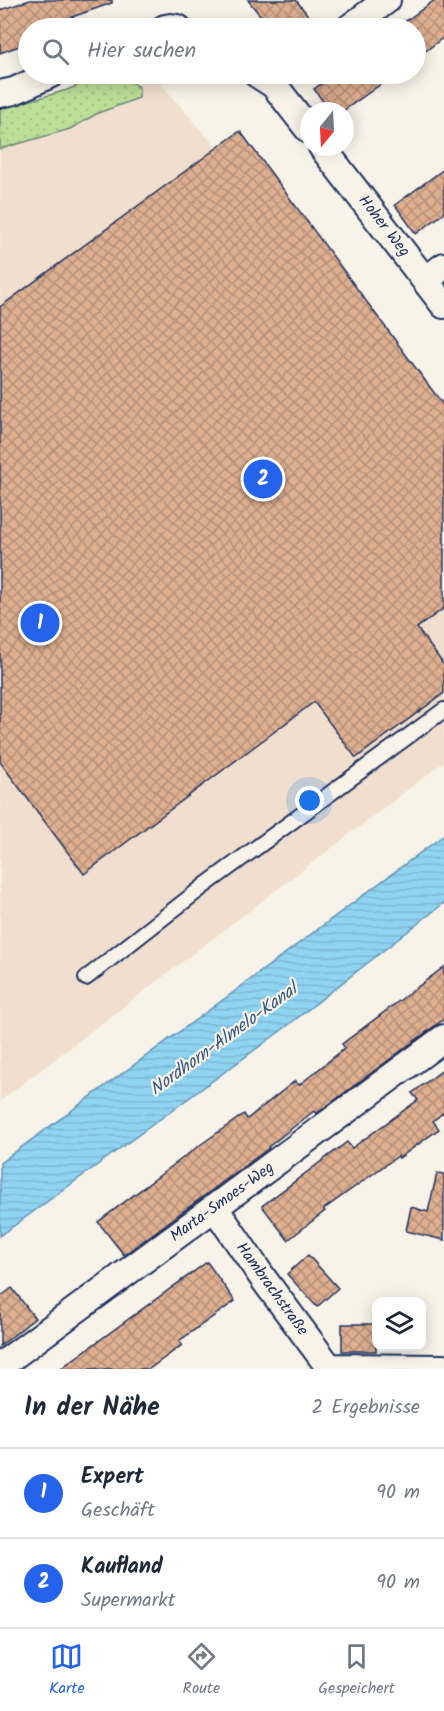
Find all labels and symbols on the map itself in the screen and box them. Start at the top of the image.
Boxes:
north arrow [300,102,354,156]
street label: Hoher Weg [352,190,416,262]
pin: 2 [244,456,282,502]
pin: 1 [20,600,60,646]
your location [295,786,324,815]
water label: Nordhorn-Almelo-Kanal [144,974,307,1104]
street label: Marta-Smoes-Weg [165,1156,279,1248]
street label: Hambrachstraße [229,1237,315,1341]

